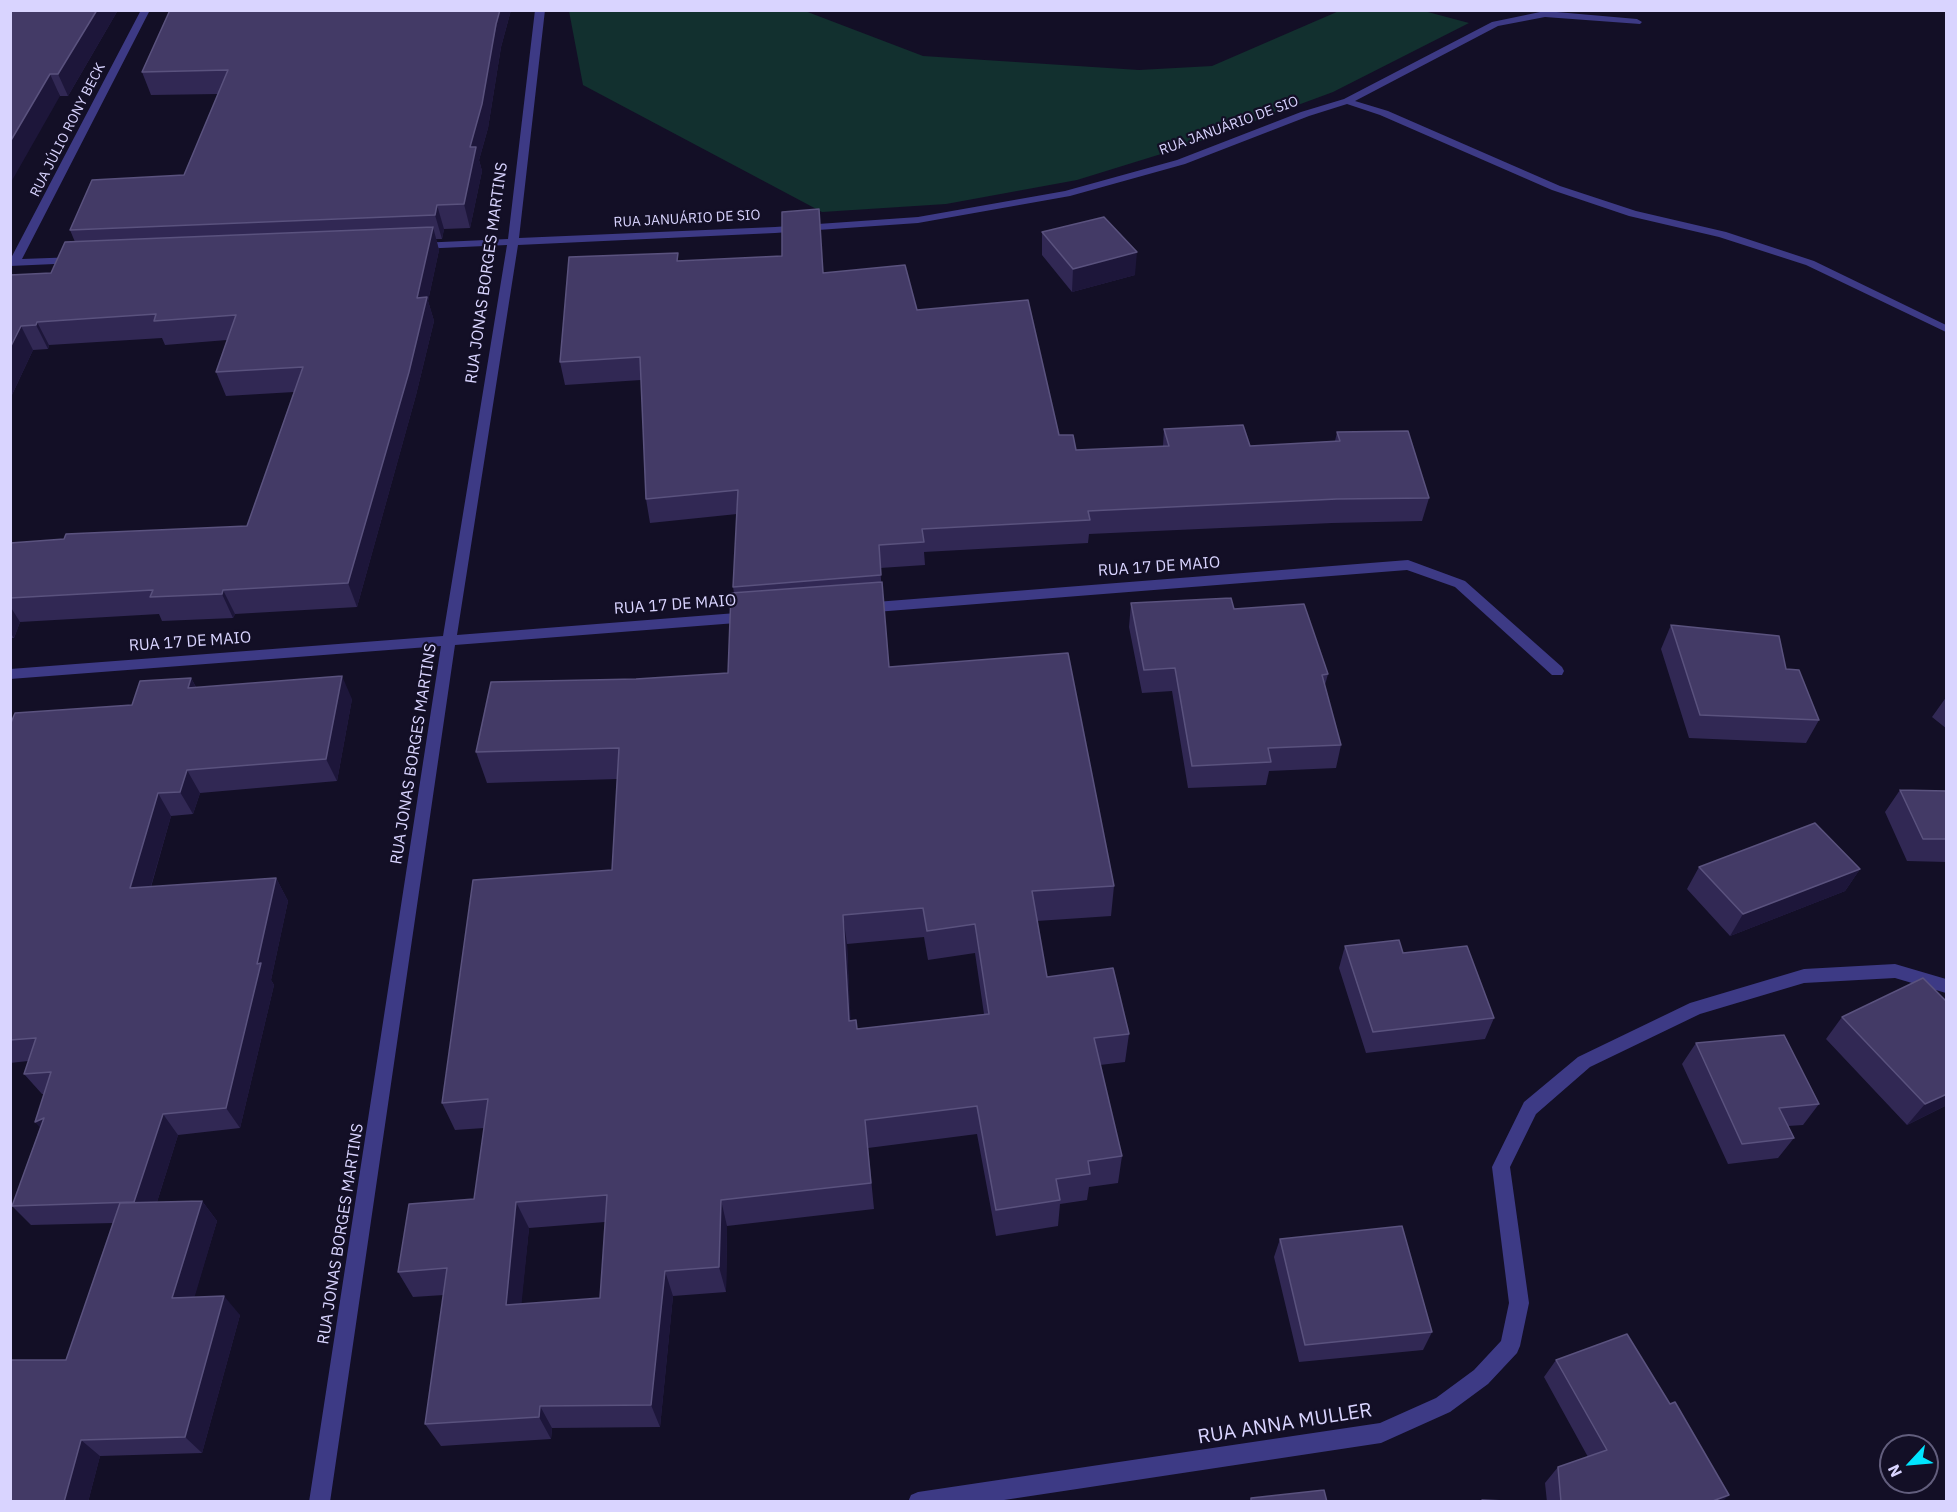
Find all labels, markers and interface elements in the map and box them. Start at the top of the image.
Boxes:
street label: RUA JÚLIO RONY BECK [27,60,109,200]
street label: RUA JANUÁRIO DE SIO [1157,93,1301,159]
street label: RUA JONAS BORGES MARTINS [462,161,512,385]
street label: RUA JANUÁRIO DE SIO [613,207,761,231]
street label: RUA 17 DE MAIO [1097,553,1221,581]
street label: RUA 17 DE MAIO [613,591,737,619]
street label: RUA 17 DE MAIO [128,628,252,656]
street label: RUA JONAS BORGES MARTINS [387,642,441,866]
street label: RUA JONAS BORGES MARTINS [314,1122,368,1346]
street label: RUA ANNA MULLER [1196,1398,1374,1450]
north arrow [1879,1434,1939,1494]
text: N [1883,1461,1906,1481]

